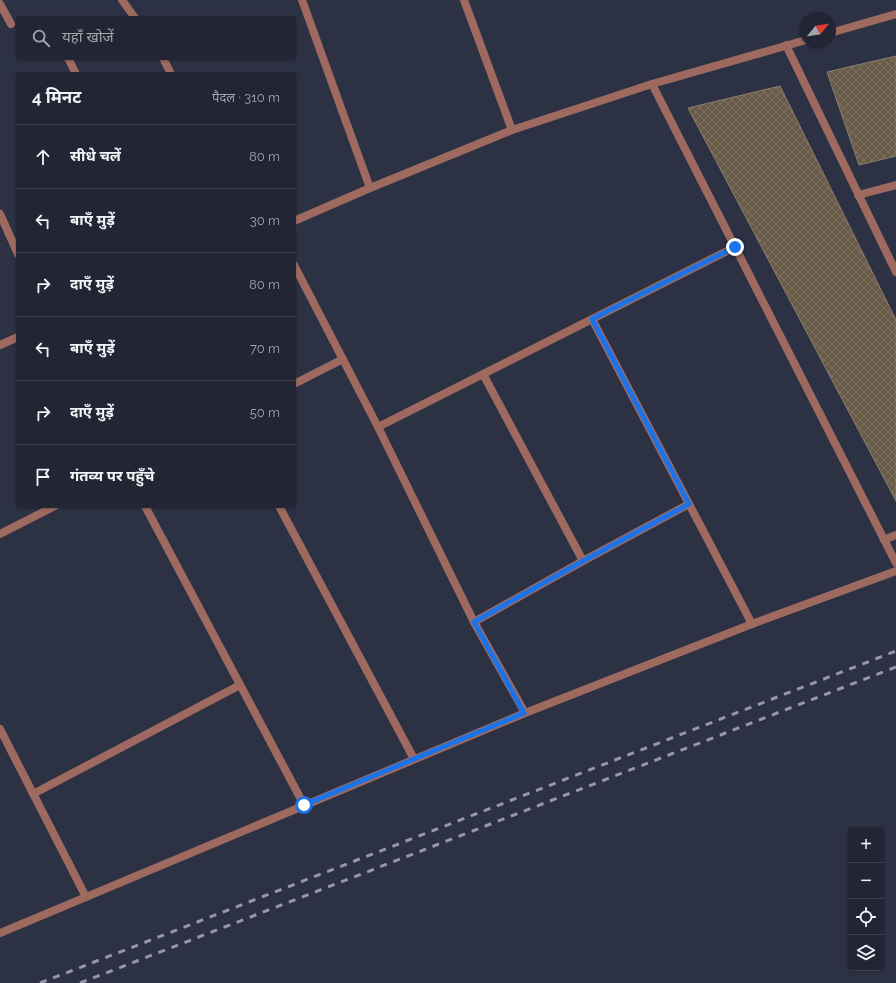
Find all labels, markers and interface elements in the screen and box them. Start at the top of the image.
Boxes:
north arrow [800,12,836,48]
search box [16,16,296,60]
icon: search [30,27,52,49]
text: यहाँ खोजें [62,28,114,46]
text: 4 मिनट [32,87,81,107]
text: पैदल · 310 m [212,90,280,105]
icon: ahead [32,146,54,168]
text: सीधे चलें [70,147,121,165]
text: 80 m [249,149,280,164]
icon: left [32,210,54,232]
text: बाएँ मुड़ें [70,211,115,229]
text: 30 m [250,213,280,228]
route end [726,238,744,256]
icon: right [32,274,54,296]
text: दाएँ मुड़ें [70,275,114,293]
text: 80 m [249,277,280,292]
icon: left [32,338,54,360]
text: बाएँ मुड़ें [70,339,115,357]
text: 70 m [250,341,280,356]
icon: right [32,402,54,424]
text: दाएँ मुड़ें [70,403,114,421]
text: 50 m [250,405,280,420]
icon: arrive [32,466,54,488]
text: गंतव्य पर पहुँचे [70,467,154,485]
route start [295,796,313,814]
map controls [848,827,884,971]
button: + [848,827,884,863]
button: − [848,863,884,899]
button: locate [848,899,884,935]
button: layers [848,935,884,971]

